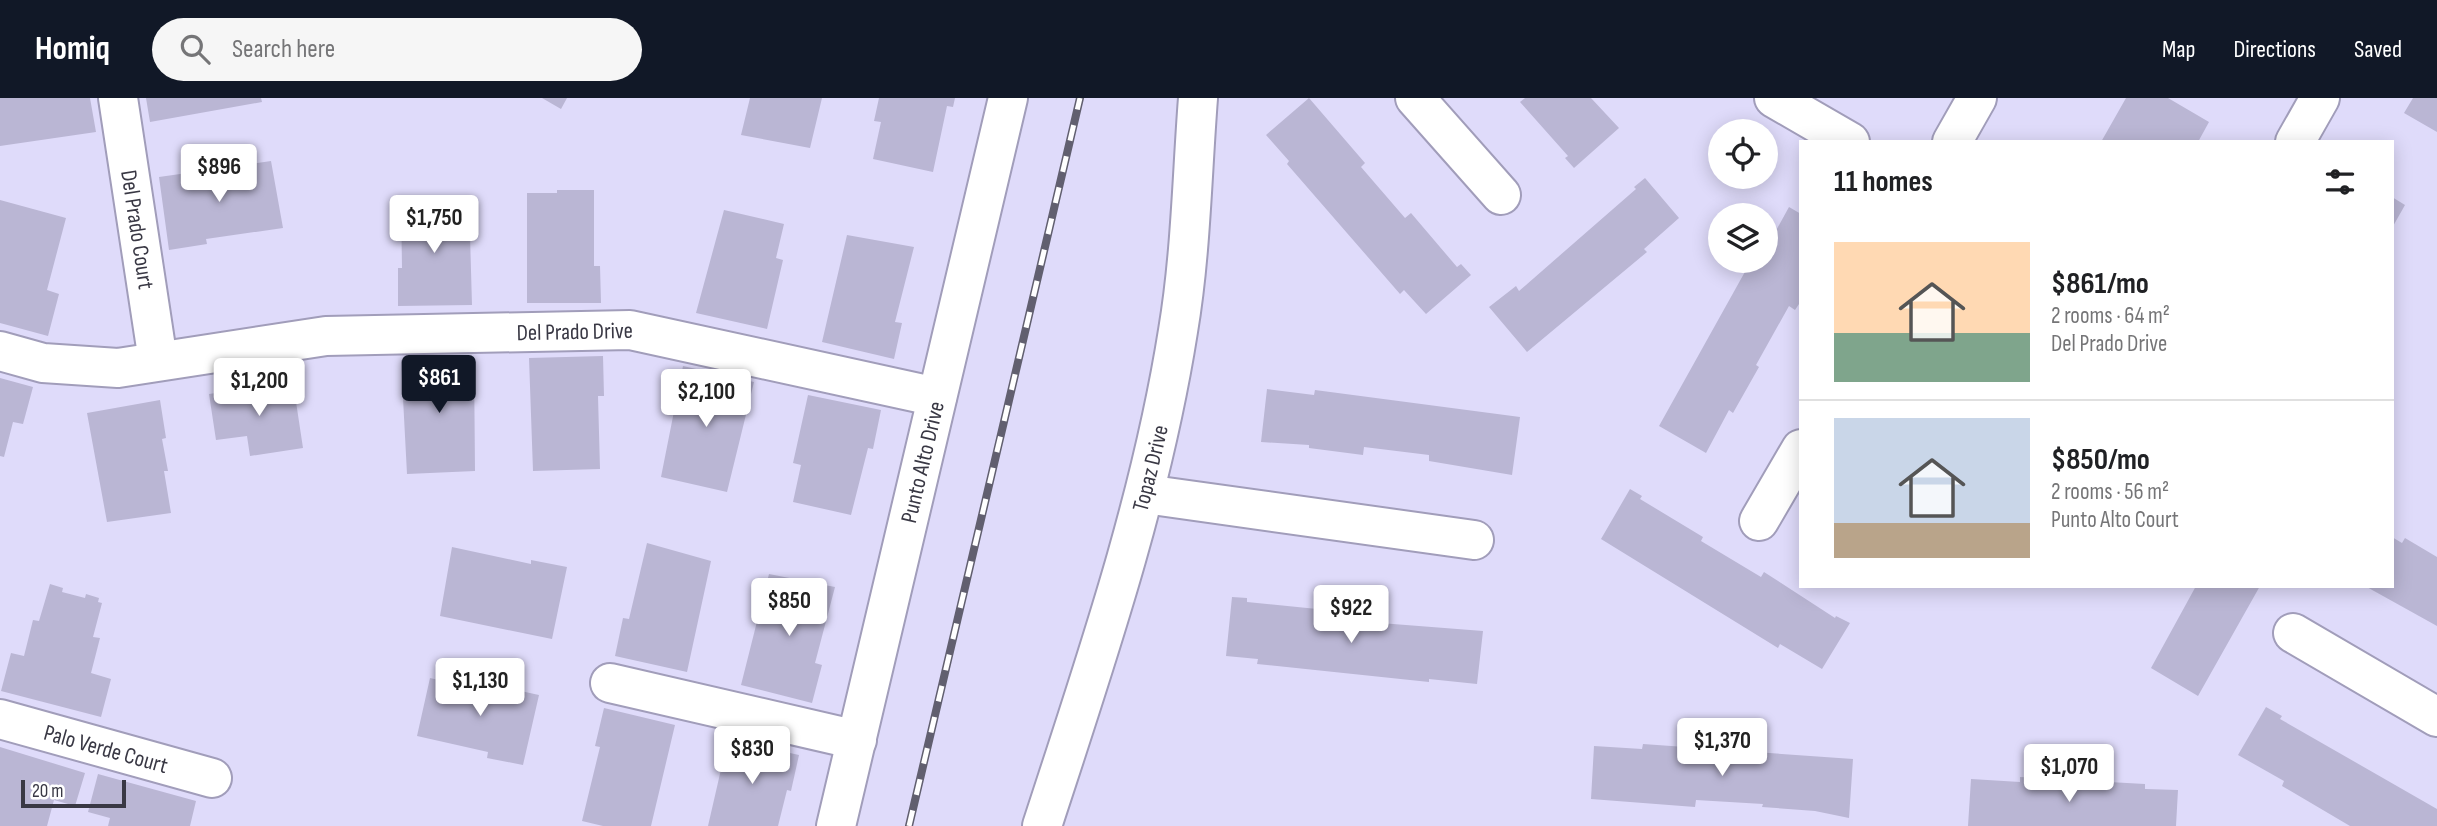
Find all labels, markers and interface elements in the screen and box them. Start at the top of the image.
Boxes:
search box [152,18,642,81]
text: Homiq [35,29,110,69]
icon: search [176,30,214,68]
text: Search here [232,34,335,65]
text: Map [2162,35,2195,64]
text: Directions [2233,35,2316,64]
text: Saved [2354,35,2402,64]
map controls [1708,119,1778,273]
button: locate [1708,119,1778,189]
pin: $896 [178,144,260,204]
text: $896 [197,153,241,181]
icon: filters [2321,163,2359,201]
text: 11 homes [1834,164,1933,200]
street label: Del Prado Court [114,168,160,291]
pin: $1,750 [377,195,491,255]
button: layers [1708,203,1778,273]
text: $1,750 [406,204,462,232]
text: $861/mo [2051,266,2149,302]
icon: home [1890,270,1974,354]
text: 2 rooms · 64 m² [2051,302,2170,330]
street label: Del Prado Drive [516,317,633,347]
text: Del Prado Drive [2051,330,2167,358]
pin: $861 [398,356,480,415]
pin: $1,200 [202,358,316,418]
text: $861 [418,364,460,392]
text: $1,200 [230,367,288,395]
pin: $2,100 [649,370,763,429]
text: $2,100 [677,378,735,406]
street label: Punto Alto Drive [895,399,951,526]
street label: Topaz Drive [1127,422,1175,514]
text: $850/mo [2051,442,2150,478]
icon: home [1890,446,1974,530]
text: 2 rooms · 56 m² [2051,478,2169,506]
text: Punto Alto Court [2051,506,2179,534]
pin: $850 [748,578,830,638]
pin: $922 [1310,586,1392,645]
text: $850 [767,587,811,615]
text: $922 [1330,594,1372,622]
pin: $1,130 [423,658,537,718]
text: $1,130 [452,667,509,695]
pin: $1,370 [1665,718,1779,778]
street label: Palo Verde Court [41,719,171,780]
pin: $830 [711,726,793,786]
text: $1,370 [1693,727,1751,755]
text: $830 [730,735,774,763]
pin: $1,070 [2012,744,2126,804]
text: $1,070 [2040,753,2098,781]
scale bar [21,777,126,809]
text: 20 m [32,780,64,803]

